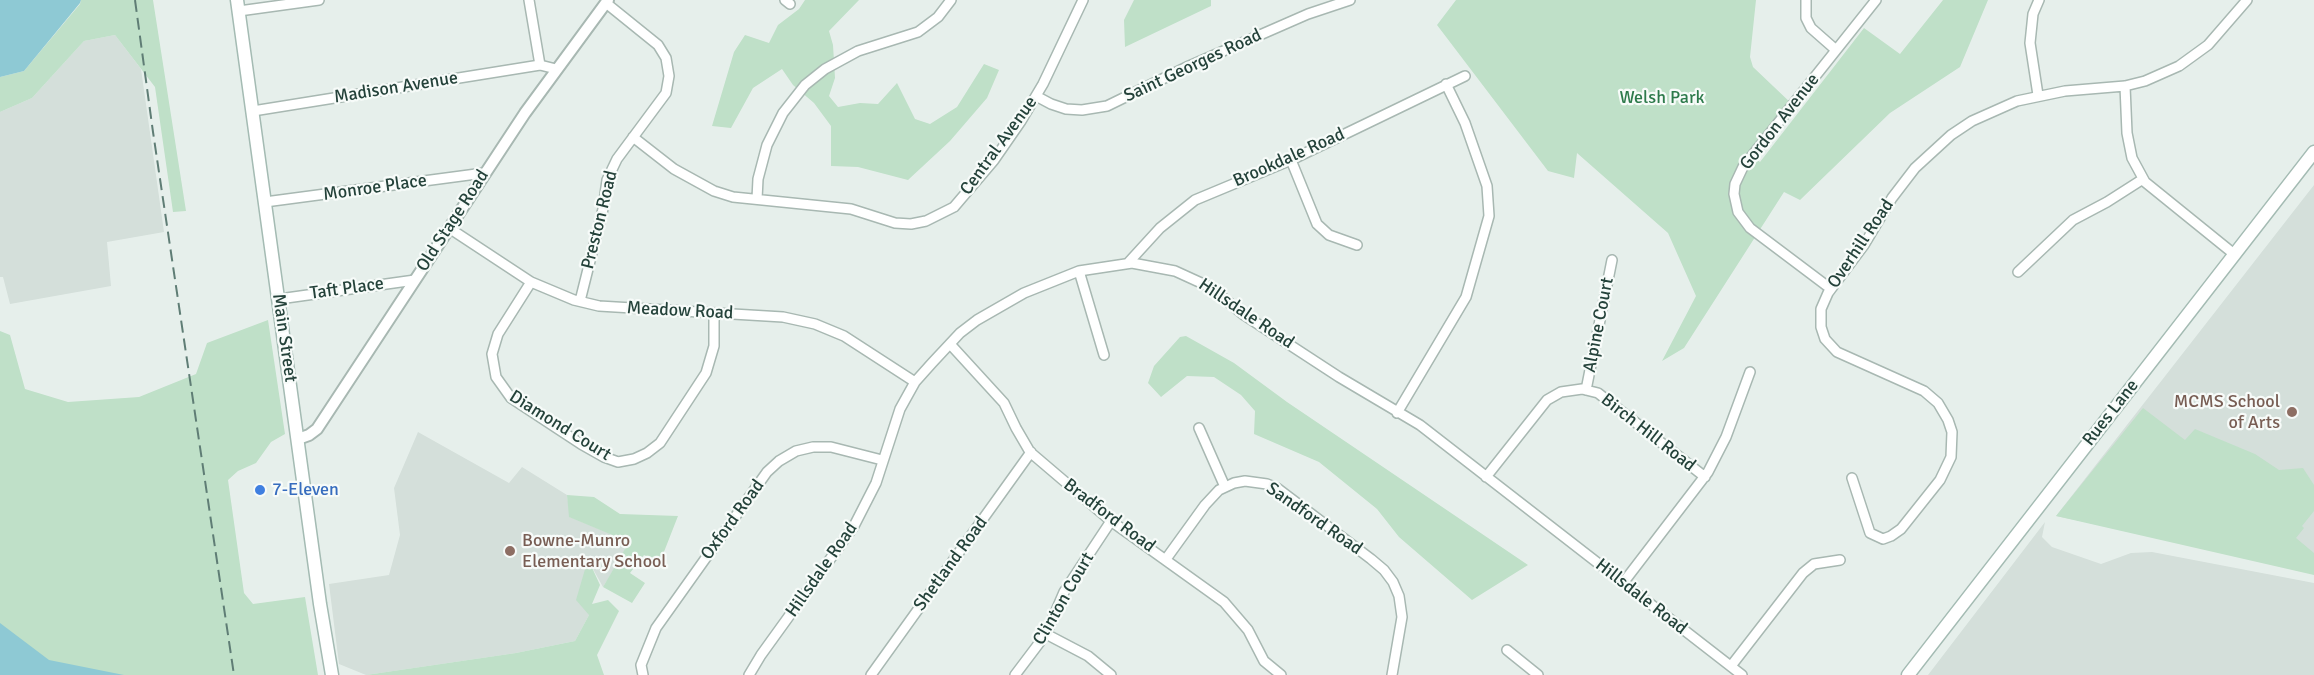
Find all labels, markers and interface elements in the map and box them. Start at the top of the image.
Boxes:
street label: Saint Georges Road [1121,25,1265,107]
street label: Madison Avenue [332,68,460,108]
street label: Gordon Avenue [1736,69,1824,175]
park label: Welsh Park [1619,87,1705,109]
street label: Central Avenue [956,92,1042,200]
street label: Brookdale Road [1230,124,1348,192]
street label: Old Stage Road [412,166,494,276]
street label: Preston Road [577,168,623,272]
street label: Monroe Place [322,170,428,206]
street label: Overhill Road [1823,195,1899,293]
street label: Taft Place [309,273,385,305]
street label: Hillsdale Road [1194,274,1298,354]
street label: Alpine Court [1579,276,1619,374]
street label: Main Street [267,292,301,384]
street label: Meadow Road [626,297,734,325]
street label: Rues Lane [2078,376,2144,450]
street label: Diamond Court [505,386,615,466]
street label: Birch Hill Road [1596,389,1700,477]
place label: MCMS School of Arts [2174,391,2280,434]
marker: MCMS School of Arts [2285,405,2299,419]
street label: Bradford Road [1059,474,1159,558]
street label: Oxford Road [697,476,769,564]
street label: Sandford Road [1262,478,1366,560]
place label: 7-Eleven [272,479,339,501]
marker: 7-Eleven [253,483,267,497]
street label: Shetland Road [910,513,992,615]
street label: Hillsdale Road [781,519,863,621]
place label: Bowne-Munro Elementary School [522,530,667,572]
marker: Bowne-Munro Elementary School [503,544,517,558]
street label: Clinton Court [1029,549,1099,649]
street label: Hillsdale Road [1591,554,1691,640]

